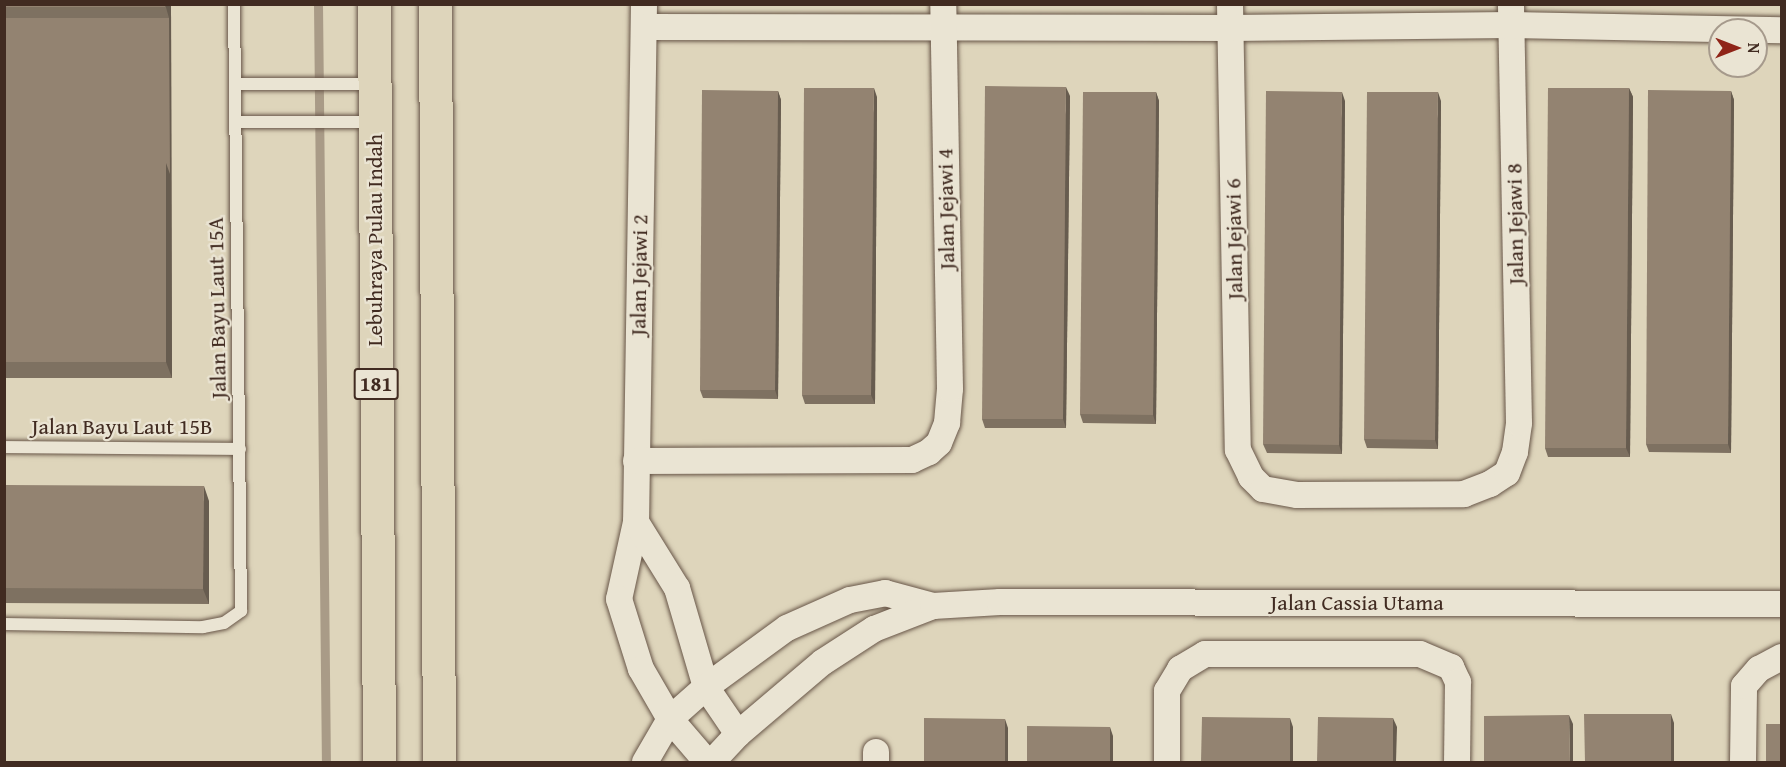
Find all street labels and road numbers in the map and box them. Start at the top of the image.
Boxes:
street label: Lebuhraya Pulau Indah [362,134,388,346]
street label: Jalan Jejawi 4 [932,148,960,270]
street label: Jalan Jejawi 8 [1501,163,1529,285]
street label: Jalan Jejawi 6 [1220,178,1248,300]
street label: Jalan Jejawi 2 [625,214,653,336]
street label: Jalan Bayu Laut 15A [202,217,232,399]
road number: 181 [354,366,398,402]
street label: Jalan Bayu Laut 15B [32,414,212,440]
street label: Jalan Cassia Utama [1270,590,1444,616]

